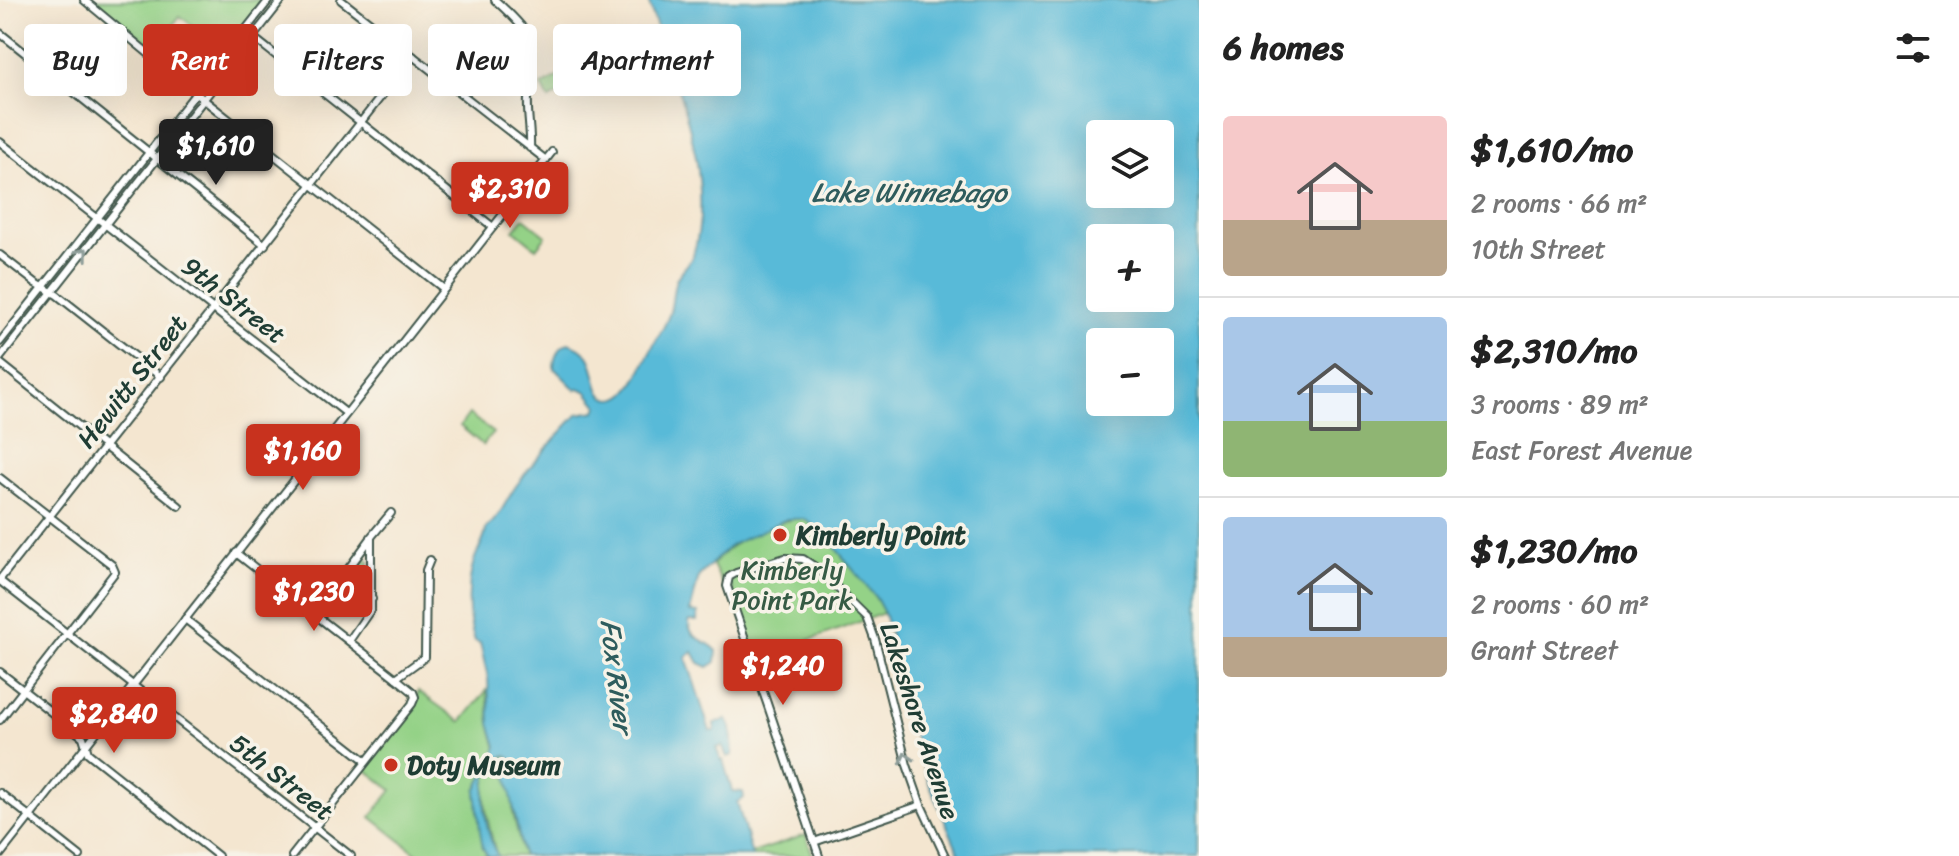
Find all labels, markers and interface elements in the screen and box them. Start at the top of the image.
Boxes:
text: 6 homes [1223,18,1344,78]
chip: Buy [24,24,127,96]
chip: Rent [143,24,258,96]
chip: Filters [274,24,412,96]
chip: New [428,24,537,96]
chip: Apartment [553,24,741,96]
icon: filters [1891,26,1935,70]
pin: $1,610 [151,119,281,187]
map controls [1086,120,1174,416]
button: layers [1086,120,1174,208]
text: $1,610/mo [1471,120,1633,180]
text: $1,610 [177,122,255,168]
icon: home [1287,148,1383,244]
pin: $2,310 [445,162,575,230]
text: $2,310 [469,165,551,211]
water label: Lake Winnebago [811,168,1009,217]
text: 2 rooms · 66 m² [1471,180,1647,226]
button: + [1086,224,1174,312]
text: 10th Street [1471,226,1606,272]
street label: 9th Street [171,244,297,356]
one-way arrow [73,248,88,262]
street label: Hewitt Street [64,303,200,459]
text: $2,310/mo [1471,321,1638,381]
button: − [1086,328,1174,416]
icon: home [1287,349,1383,445]
text: 3 rooms · 89 m² [1471,381,1649,427]
pin: $1,160 [238,424,368,492]
text: $1,160 [264,427,342,473]
text: East Forest Avenue [1471,427,1692,473]
place label: Kimberly Point [795,512,966,558]
text: $1,230/mo [1471,521,1638,581]
marker: Kimberly Point [771,526,789,544]
park label: Kimberly Point Park [731,547,853,623]
icon: home [1287,549,1383,645]
pin: $1,230 [249,565,379,633]
text: $1,230 [273,568,355,614]
text: 2 rooms · 60 m² [1471,581,1649,627]
street label: Lakeshore Avenue [866,616,974,826]
water label: Fox River [586,617,649,740]
text: Grant Street [1471,627,1618,673]
pin: $1,240 [718,639,848,707]
text: $1,240 [741,642,825,688]
pin: $2,840 [49,687,179,755]
text: $2,840 [70,690,158,736]
street label: 5th Street [219,721,345,833]
place label: Doty Museum [407,742,561,788]
one-way arrow [899,751,915,765]
marker: Doty Museum [382,756,400,774]

